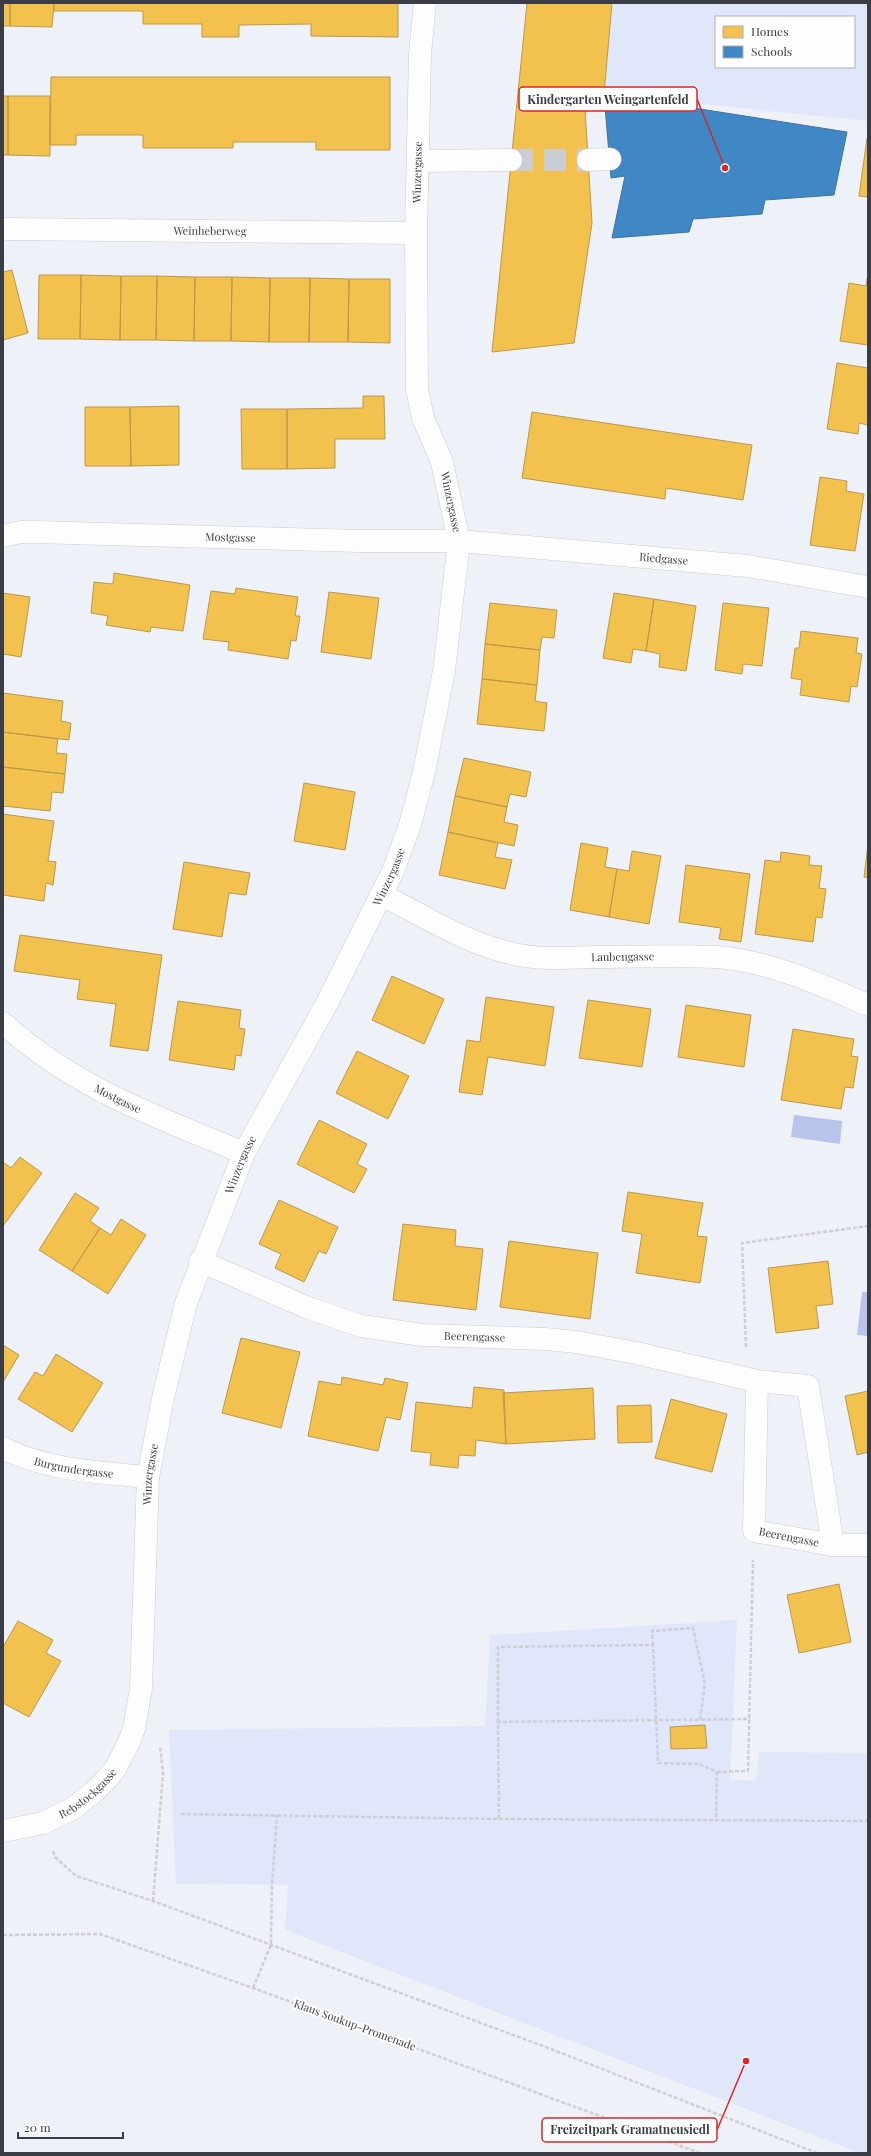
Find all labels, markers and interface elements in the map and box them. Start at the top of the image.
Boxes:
legend [715,16,855,68]
text: Homes [751,23,789,39]
text: Schools [751,43,792,59]
callout: Kindergarten Weingartenfeld [519,87,697,111]
text: Kindergarten Weingartenfeld [527,91,689,107]
street label: Winzergasse [409,141,425,204]
street label: Weinheberweg [172,223,247,238]
street label: Winzergasse [438,469,465,534]
street label: Mostgasse [205,529,256,545]
street label: Riedgasse [639,549,689,568]
street label: Winzergasse [368,845,408,909]
street label: Laubengasse [591,948,655,964]
street label: Mostgasse [92,1080,144,1116]
street label: Winzergasse [221,1132,259,1197]
street label: Beerengasse [444,1328,506,1345]
street label: Winzergasse [139,1442,161,1506]
street label: Burgundergasse [32,1453,115,1481]
street label: Beerengasse [758,1523,821,1550]
street label: Rebstockgasse [56,1764,120,1821]
street label: Klaus Soukup-Promenade [292,1995,419,2054]
scale bar [18,2114,123,2140]
callout: Freizeitpark Gramatneusiedl [542,2118,717,2142]
text: 20 m [24,2119,51,2135]
text: Freizeitpark Gramatneusiedl [550,2121,710,2137]

